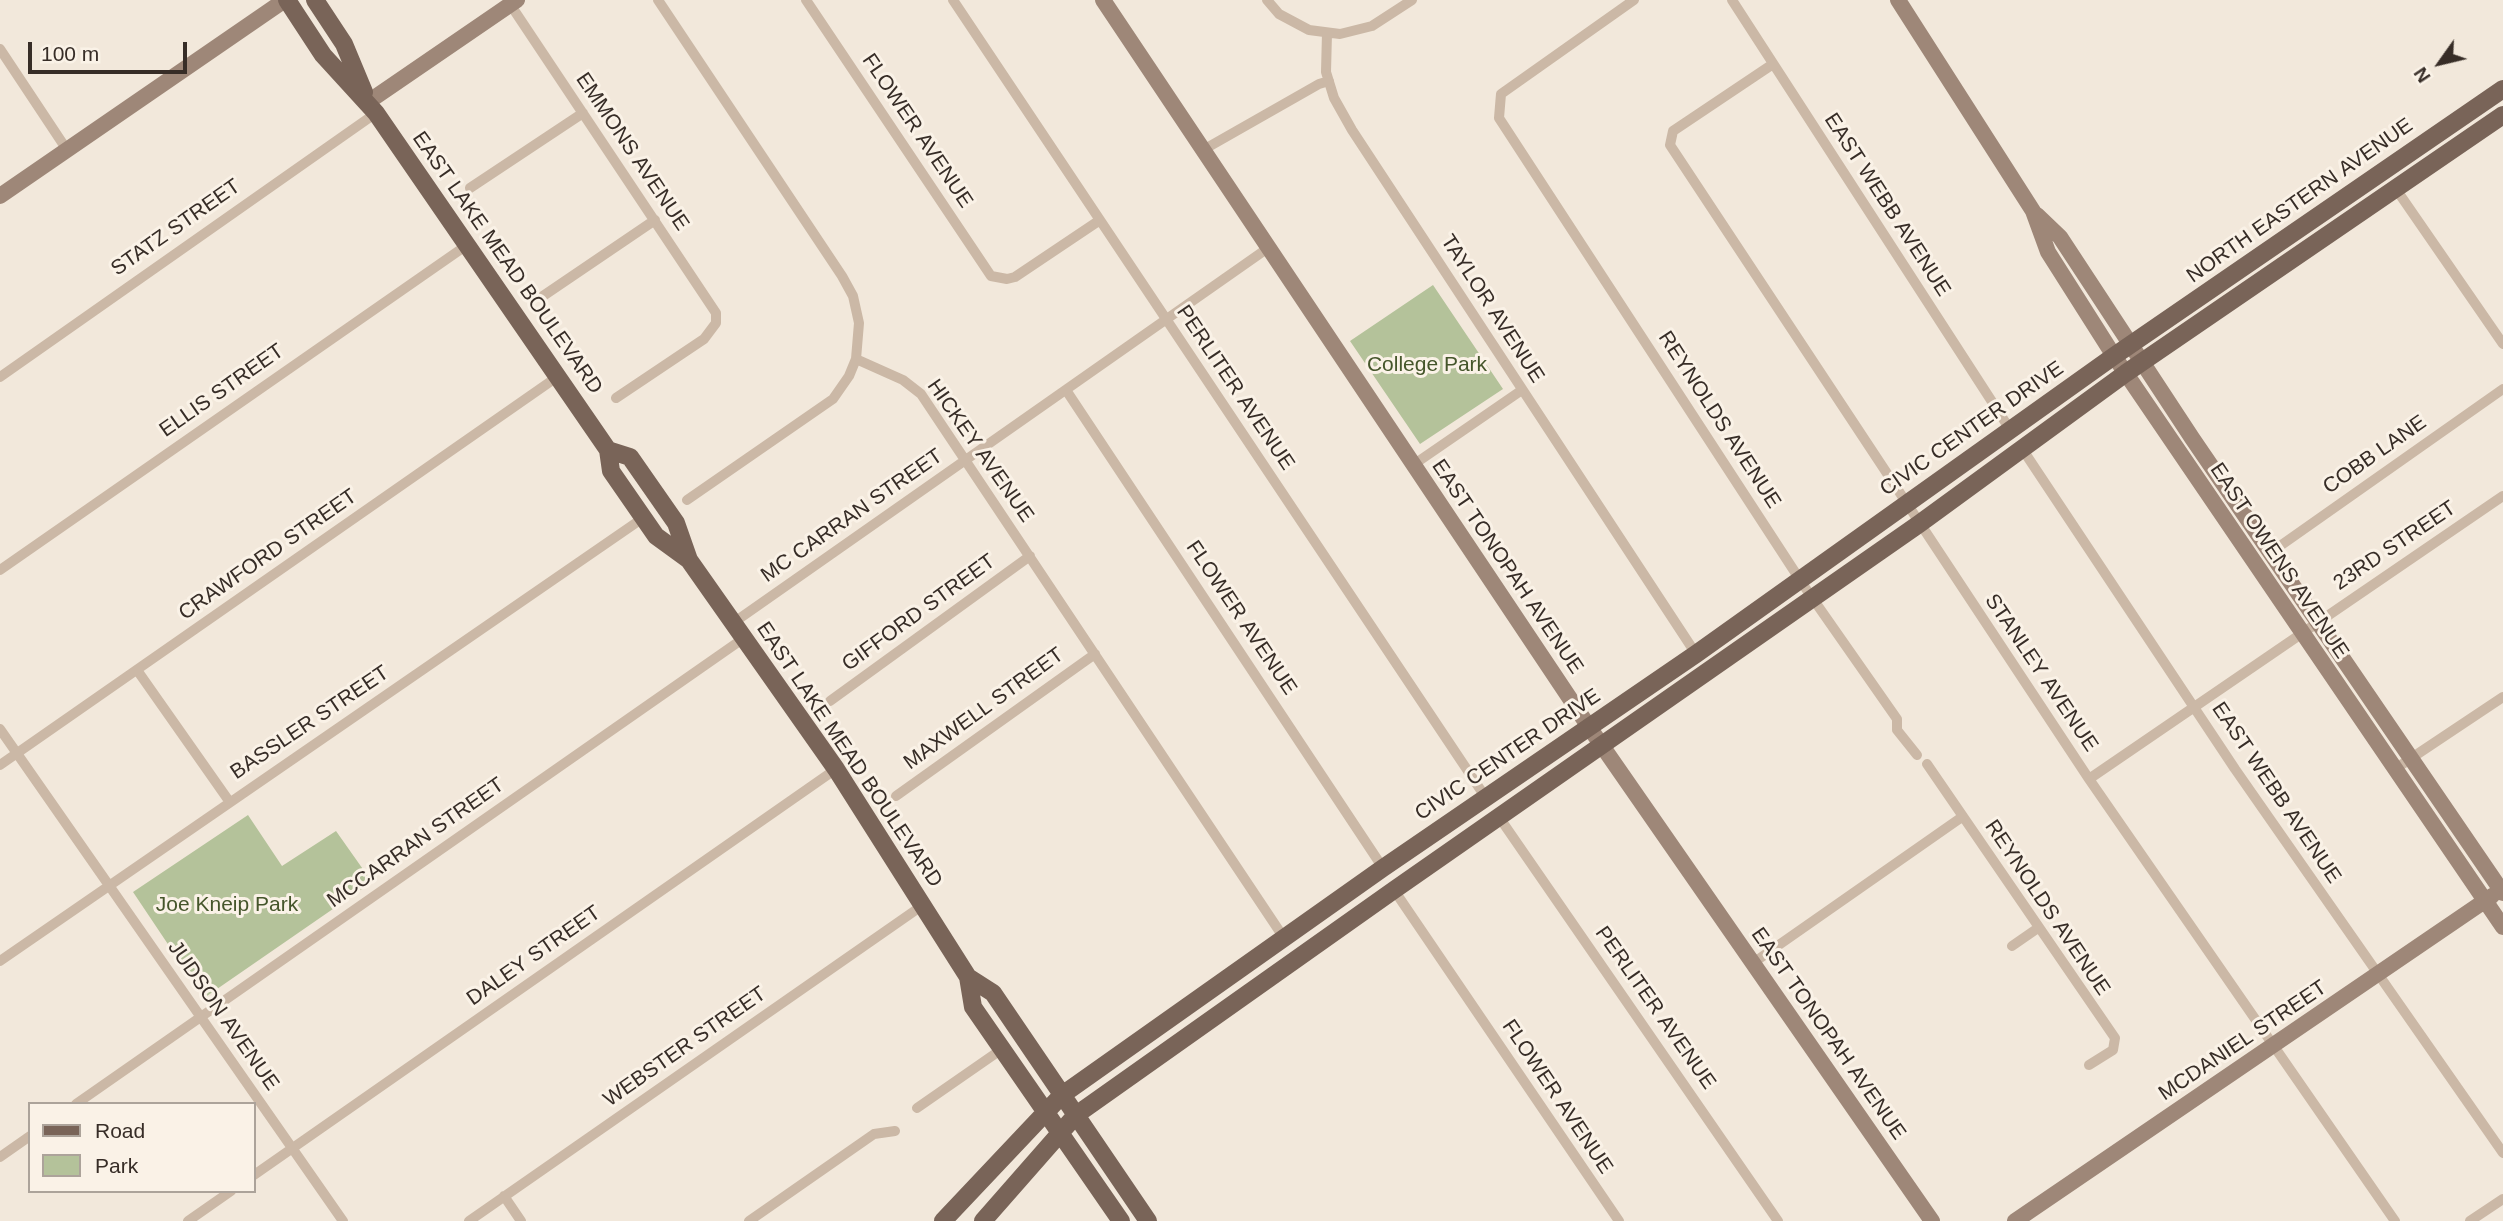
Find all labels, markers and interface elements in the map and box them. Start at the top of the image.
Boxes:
scale bar [32,28,191,72]
north arrow [2405,28,2475,98]
text: 100 m [41,42,99,65]
street label: FLOWER AVENUE [856,49,978,213]
text: N [2410,63,2435,87]
street label: EMMONS AVENUE [570,68,694,236]
street label: EAST WEBB AVENUE [1818,109,1956,301]
street label: NORTH EASTERN AVENUE [2182,113,2418,289]
street label: EAST LAKE MEAD BOULEVARD [406,127,608,399]
street label: STATZ STREET [106,174,246,282]
street label: TAYLOR AVENUE [1435,230,1549,388]
street label: PERLITER AVENUE [1171,301,1299,475]
street label: REYNOLDS AVENUE [1652,327,1786,513]
street label: ELLIS STREET [155,339,289,443]
park label: College Park [1367,352,1487,378]
street label: CIVIC CENTER DRIVE [1875,356,2069,502]
street label: HICKEY AVENUE [921,375,1039,527]
street label: COBB LANE [2319,410,2431,500]
street label: MC CARRAN STREET [756,444,948,588]
street label: EAST TONOPAH AVENUE [1426,455,1588,679]
street label: EAST OWENS AVENUE [2204,458,2354,664]
street label: CRAWFORD STREET [174,484,362,626]
street label: 23RD STREET [2329,496,2461,596]
street label: FLOWER AVENUE [1180,536,1302,700]
street label: GIFFORD STREET [838,549,1000,677]
street label: STANLEY AVENUE [1979,589,2103,757]
street label: EAST LAKE MEAD BOULEVARD [751,618,947,892]
street label: MAXWELL STREET [899,643,1069,775]
street label: BASSLER STREET [226,661,394,785]
street label: CIVIC CENTER DRIVE [1411,684,1605,826]
street label: EAST WEBB AVENUE [2206,698,2346,888]
street label: MCCARRAN STREET [323,772,509,914]
street label: REYNOLDS AVENUE [1979,815,2115,1001]
park label: Joe Kneip Park [156,892,298,918]
street label: DALEY STREET [462,900,606,1012]
street label: PERLITER AVENUE [1589,922,1721,1094]
street label: EAST TONOPAH AVENUE [1745,923,1911,1145]
street label: JUDSON AVENUE [162,936,284,1096]
street label: MCDANIEL STREET [2154,975,2332,1107]
street label: WEBSTER STREET [599,981,771,1113]
street label: FLOWER AVENUE [1496,1015,1618,1179]
legend [28,1102,256,1193]
text: Road [95,1119,145,1142]
text: Park [95,1154,138,1177]

